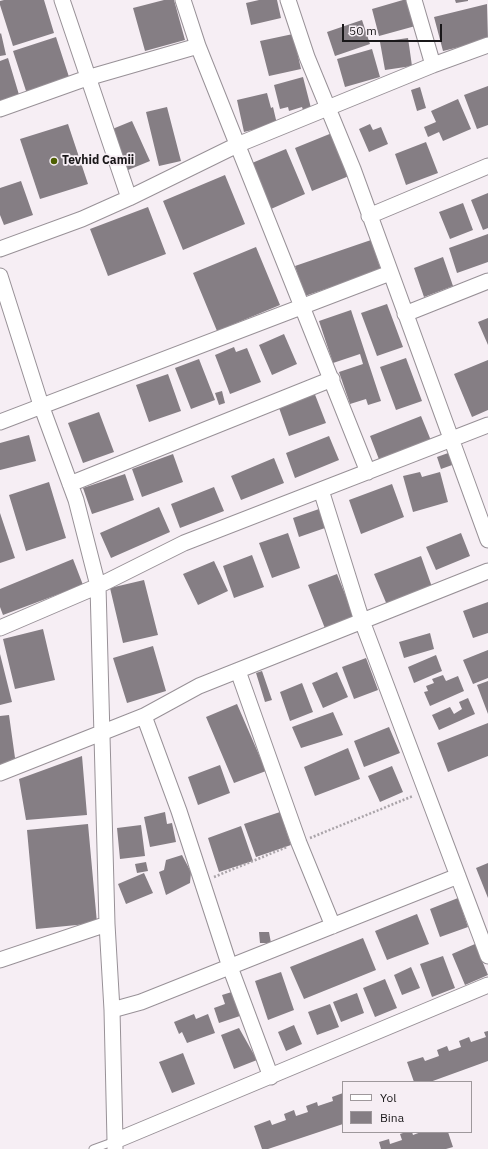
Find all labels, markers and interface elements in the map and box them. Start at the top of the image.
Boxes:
scale bar [344,16,444,42]
text: 50 m [349,23,377,38]
place label: Tevhid Camii [62,154,134,168]
marker: Tevhid Camii [49,156,59,166]
legend [342,1081,472,1133]
text: Yol [380,1090,397,1105]
text: Bina [380,1110,404,1125]

